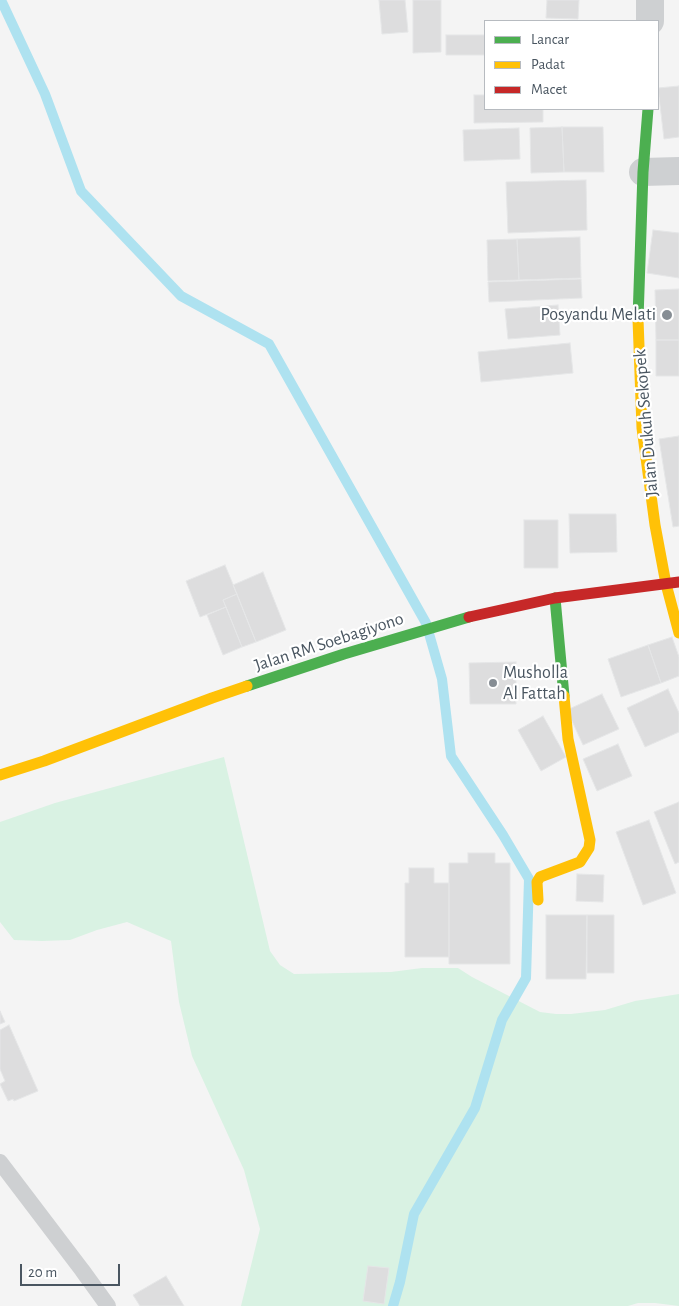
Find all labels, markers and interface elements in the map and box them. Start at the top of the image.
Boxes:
legend [484,20,659,110]
text: Lancar [531,32,569,47]
text: Padat [531,57,565,72]
text: Macet [531,82,567,97]
place label: Posyandu Melati [541,304,656,326]
marker: Posyandu Melati [660,308,674,322]
street label: Jalan Dukuh Sekopek [629,348,663,498]
street label: Jalan RM Soebagiyono [252,608,406,676]
place label: Musholla Al Fattah [503,662,568,704]
marker: Musholla Al Fattah [487,677,499,689]
scale bar [22,1254,122,1286]
text: 20 m [28,1265,57,1280]

